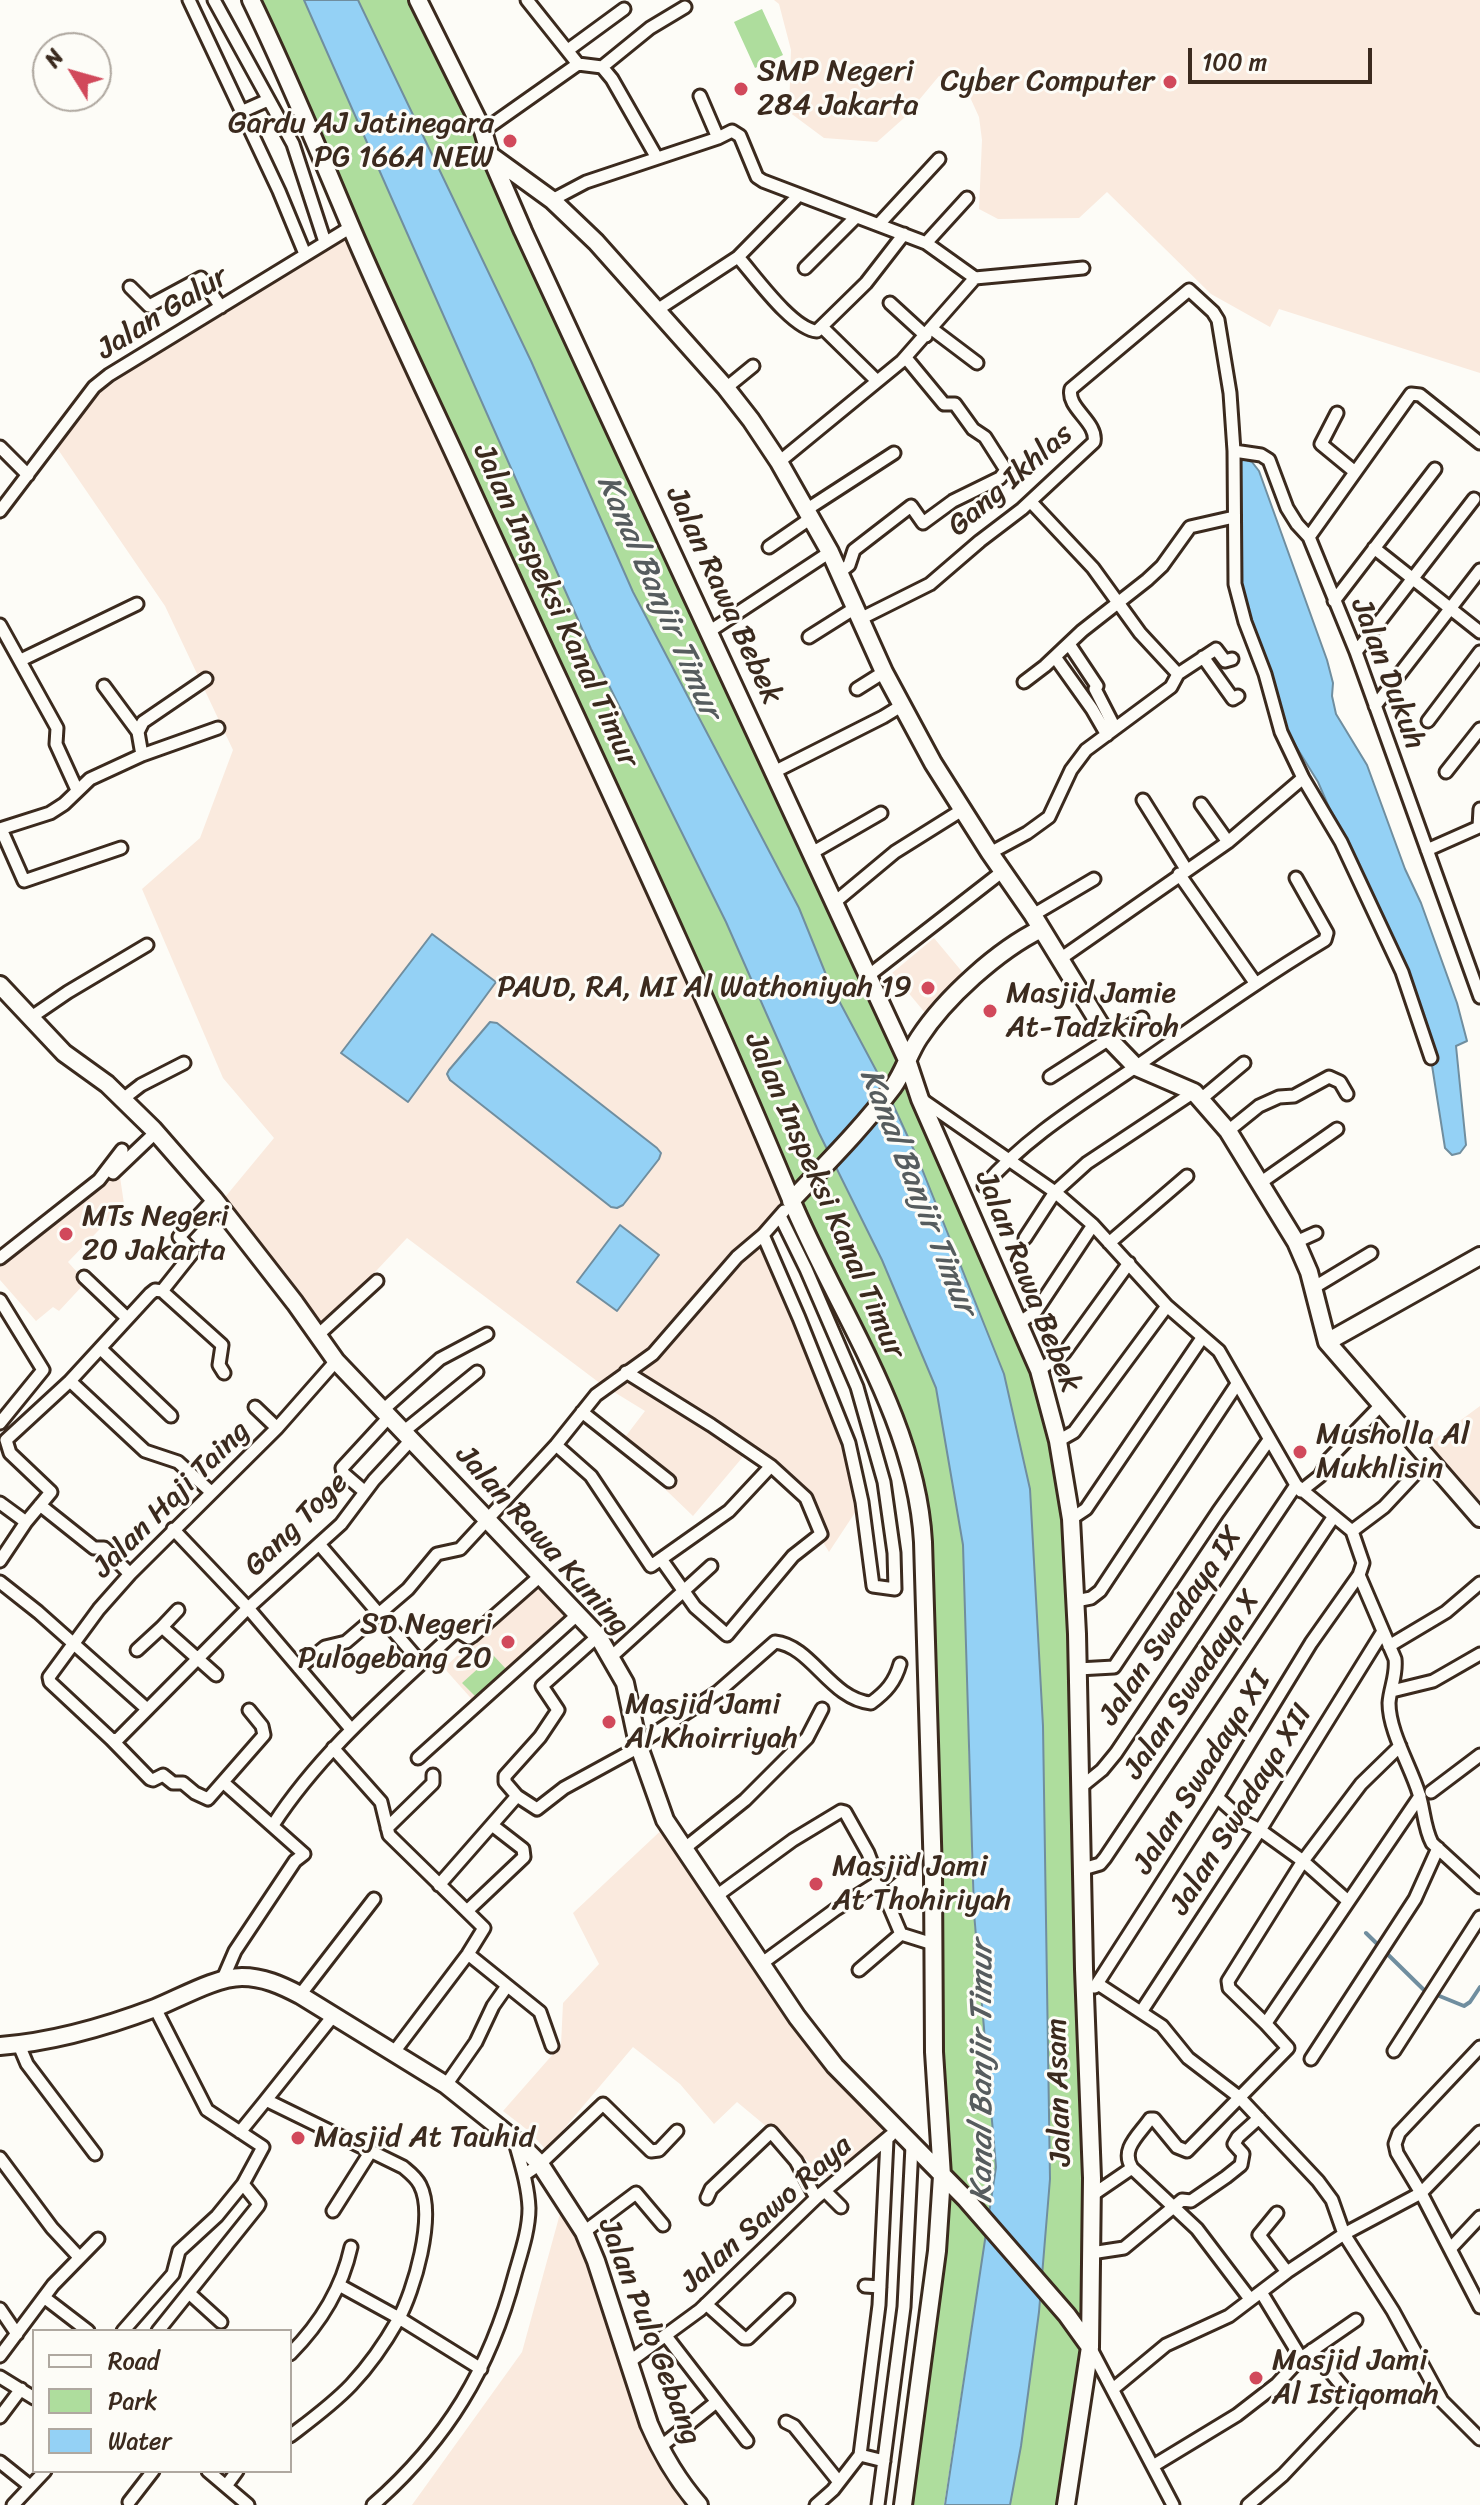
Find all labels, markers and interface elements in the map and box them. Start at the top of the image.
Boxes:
north arrow [32,32,112,112]
scale bar [1192,32,1376,82]
text: N [34,41,74,76]
text: 100 m [1202,41,1267,83]
place label: SMP Negeri 284 Jakarta [757,54,919,124]
place label: Cyber Computer [940,64,1154,100]
marker: Cyber Computer [1161,73,1179,91]
marker: SMP Negeri 284 Jakarta [732,80,750,98]
place label: Gardu AJ Jatinegara PG 166A NEW [228,106,494,176]
marker: Gardu AJ Jatinegara PG 166A NEW [501,132,519,150]
street label: Jalan Galur [91,260,235,368]
street label: Gang Ikhlas [941,417,1081,545]
street label: Jalan Inspeksi Kanal Timur [464,438,646,774]
water label: Kanal Banjir Timur [587,470,729,724]
street label: Jalan Rawa Bebek [657,482,789,710]
street label: Jalan Dukuh [1342,594,1432,754]
place label: PAUD, RA, MI Al Wathoniyah 19 [497,970,912,1006]
place label: Masjid Jamie At-Tadzkiroh [1006,976,1179,1046]
marker: PAUD, RA, MI Al Wathoniyah 19 [919,979,937,997]
marker: Masjid Jamie At-Tadzkiroh [981,1002,999,1020]
street label: Jalan Inspeksi Kanal Timur [736,1027,912,1365]
water label: Kanal Banjir Timur [850,1063,984,1321]
street label: Jalan Rawa Bebek [966,1166,1088,1398]
place label: MTs Negeri 20 Jakarta [82,1199,229,1270]
marker: MTs Negeri 20 Jakarta [57,1225,75,1243]
street label: Jalan Haji Taing [86,1414,258,1586]
place label: Musholla Al Mukhlisin [1316,1417,1470,1488]
street label: Jalan Rawa Kuning [447,1438,637,1644]
marker: Musholla Al Mukhlisin [1291,1443,1309,1461]
street label: Gang Toge [237,1465,357,1585]
street label: Jalan Swadaya IX [1092,1520,1252,1732]
street label: Jalan Swadaya X [1117,1584,1269,1786]
place label: SD Negeri Pulogebang 20 [298,1607,492,1678]
marker: SD Negeri Pulogebang 20 [499,1633,517,1651]
street label: Jalan Swadaya XI [1126,1665,1280,1881]
place label: Masjid Jami Al Khoirriyah [625,1687,798,1758]
street label: Jalan Swadaya XII [1163,1698,1321,1922]
marker: Masjid Jami Al Khoirriyah [600,1713,618,1731]
place label: Masjid Jami At Thohiriyah [832,1849,1011,1920]
marker: Masjid Jami At Thohiriyah [807,1875,825,1893]
water label: Kanal Banjir Timur [964,1941,1002,2203]
street label: Jalan Asam [1039,2017,1081,2167]
place label: Masjid At Tauhid [314,2120,534,2156]
marker: Masjid At Tauhid [289,2129,307,2147]
street label: Jalan Sawo Raya [674,2129,860,2301]
street label: Jalan Pulo Gebang [589,2214,709,2450]
legend [32,2329,292,2473]
text: Road [108,2340,159,2382]
place label: Masjid Jami Al Istiqomah [1272,2343,1439,2414]
marker: Masjid Jami Al Istiqomah [1247,2369,1265,2387]
text: Park [108,2380,157,2422]
text: Water [108,2420,171,2462]

